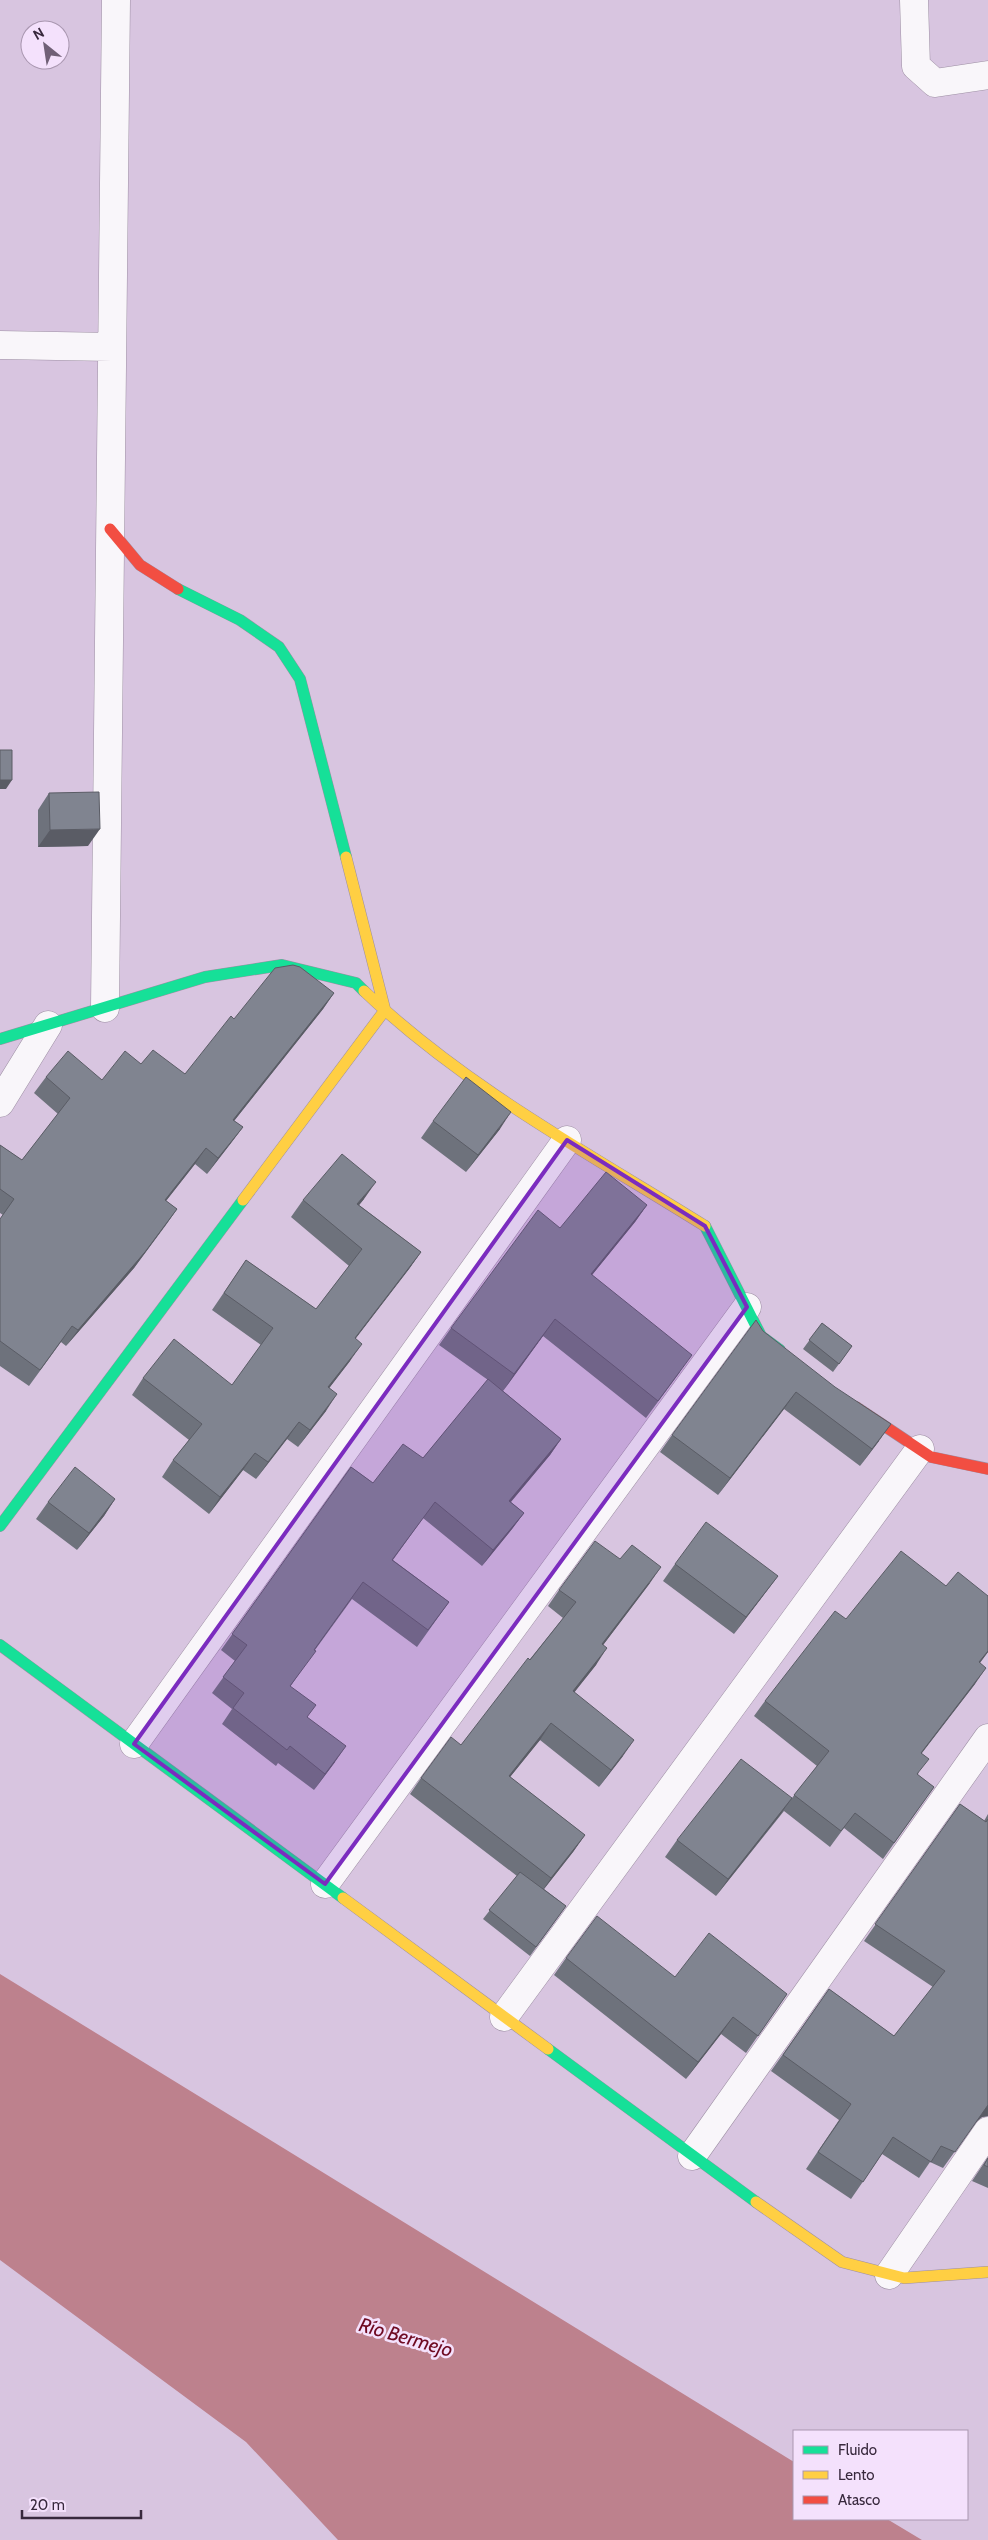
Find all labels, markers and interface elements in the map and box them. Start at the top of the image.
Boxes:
north arrow [20,20,70,70]
text: N [30,23,47,44]
water label: Río Bermejo [356,2312,456,2362]
legend [793,2430,968,2520]
text: Fluido [838,2441,877,2459]
text: Lento [838,2466,875,2484]
scale bar [22,2488,141,2520]
text: Atasco [838,2491,880,2509]
text: 20 m [30,2496,65,2514]

